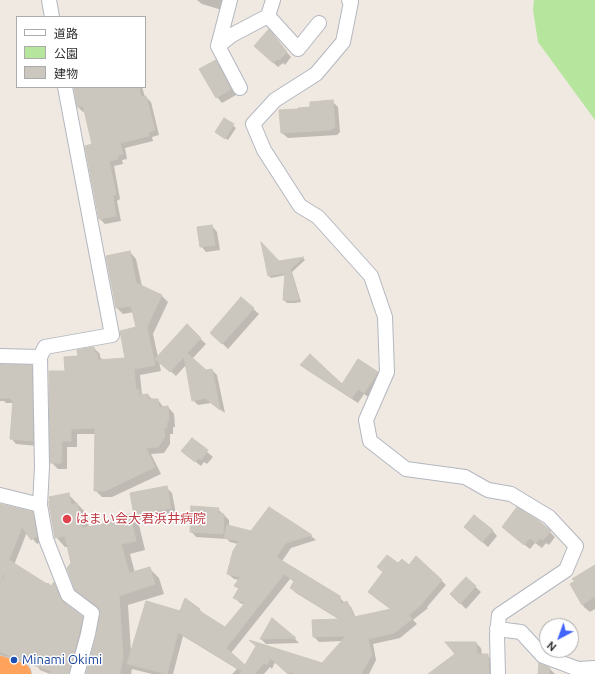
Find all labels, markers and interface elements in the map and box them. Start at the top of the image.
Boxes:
legend [16,16,146,88]
text: 道路 [54,27,78,40]
text: 公園 [54,47,78,60]
text: 建物 [54,67,78,80]
place label: はまい会大君浜井病院 [76,511,206,527]
marker: はまい会大君浜井病院 [61,513,73,525]
north arrow [539,618,579,658]
text: N [545,639,559,654]
place label: Minami Okimi [22,652,102,668]
marker: Minami Okimi [9,655,19,665]

